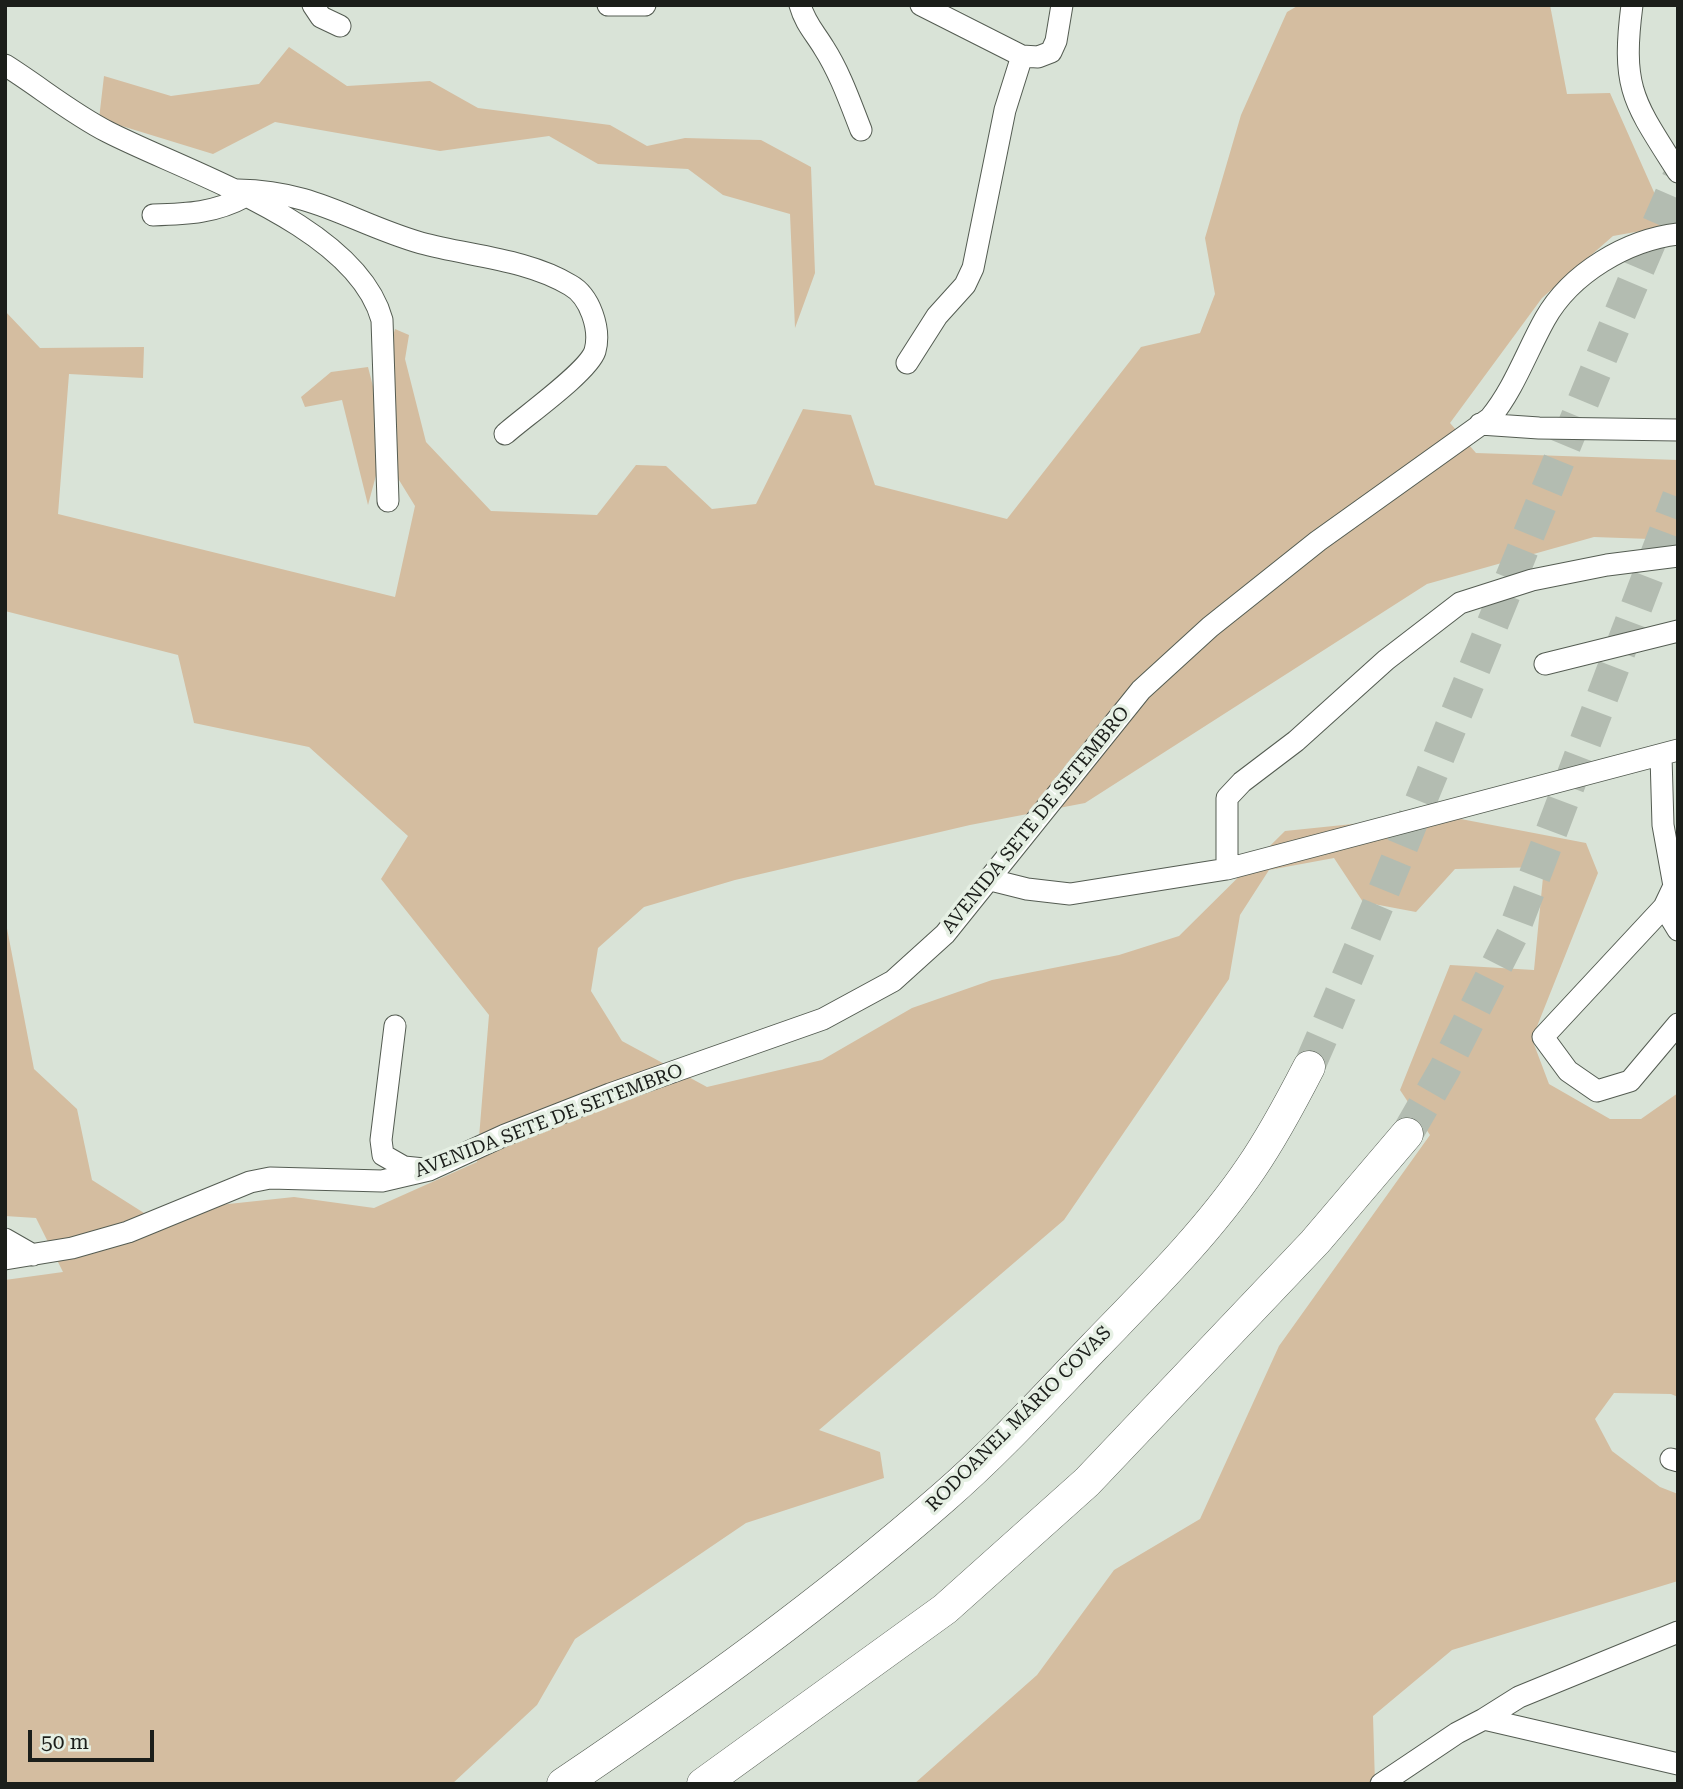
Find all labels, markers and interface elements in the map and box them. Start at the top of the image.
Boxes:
street label: AVENIDA SETE DE SETEMBRO [937,702,1135,938]
street label: AVENIDA SETE DE SETEMBRO [412,1059,686,1183]
street label: RODOANEL MÁRIO COVAS [922,1322,1116,1516]
scale bar [32,1716,158,1760]
text: 50 m [41,1730,89,1754]

